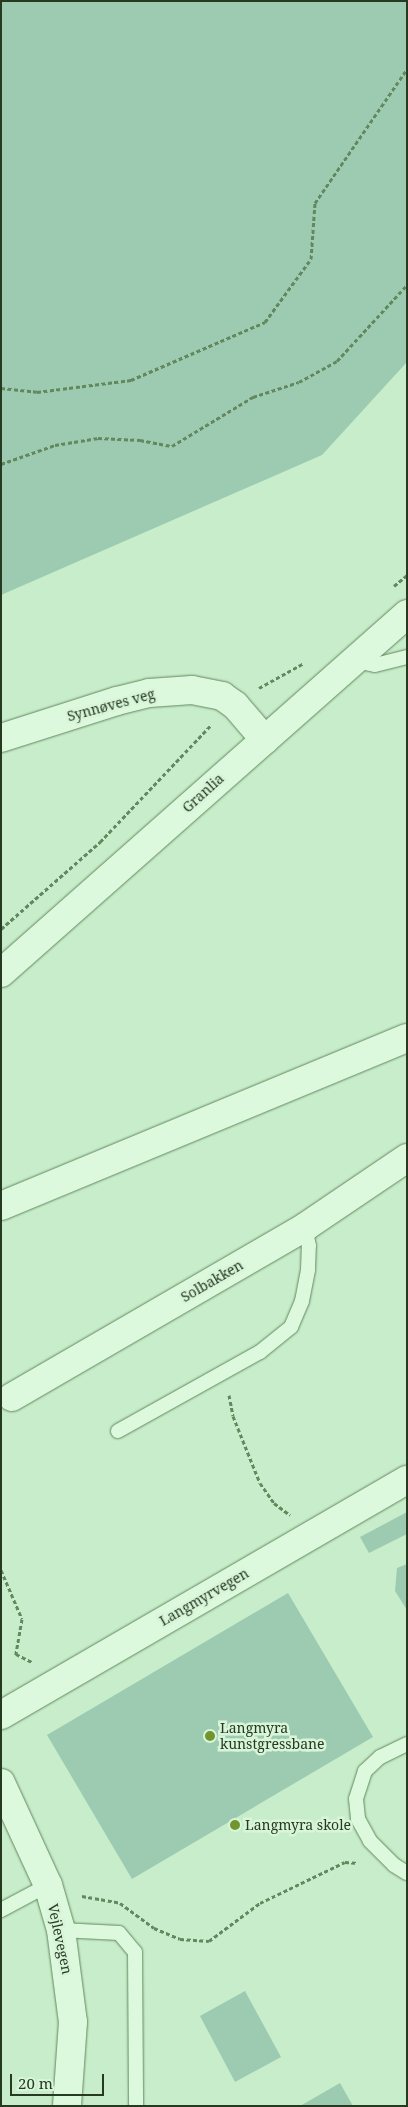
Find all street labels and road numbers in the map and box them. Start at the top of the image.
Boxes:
street label: Synnøves veg [65,685,157,725]
street label: Granlia [179,770,227,816]
street label: Solbakken [178,1256,246,1306]
street label: Langmyrvegen [156,1565,252,1629]
street label: Vejlevegen [44,1902,76,1976]

